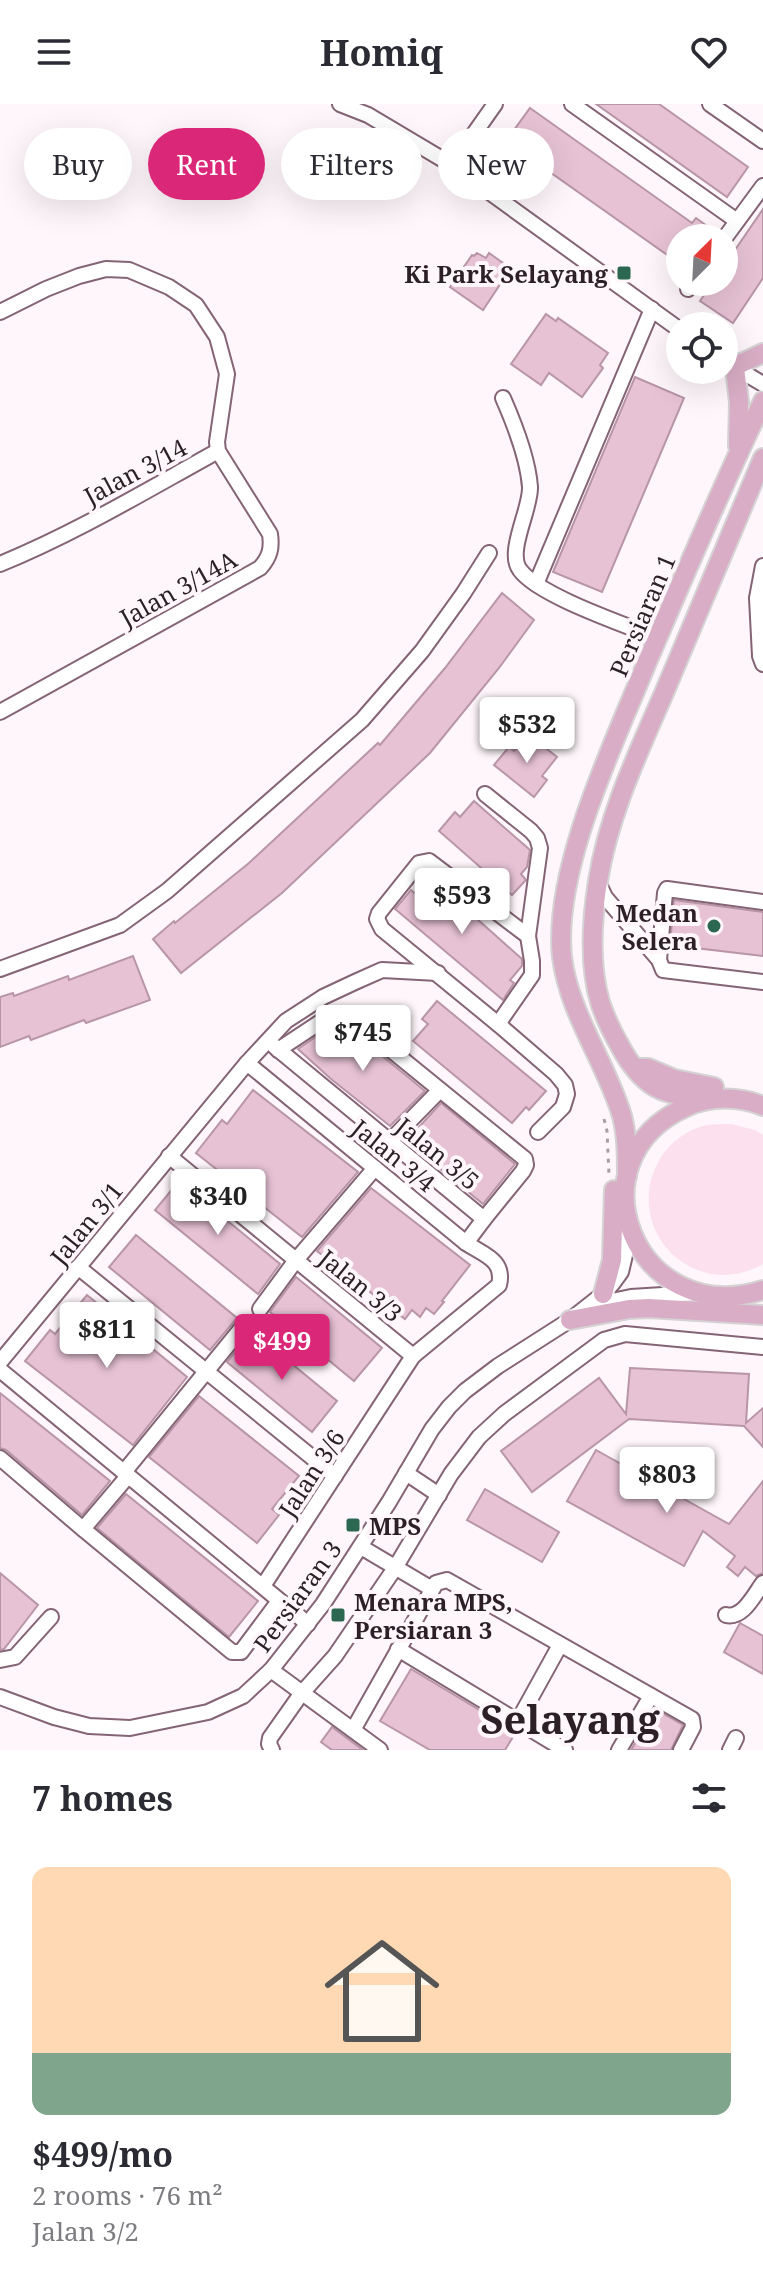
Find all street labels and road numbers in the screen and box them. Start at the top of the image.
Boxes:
street label: Jalan 3/14 [77,430,193,512]
street label: Jalan 3/14A [113,542,242,634]
street label: Persiaran 1 [601,549,683,681]
street label: Jalan 3/5 [389,1109,487,1197]
street label: Jalan 3/4 [345,1111,443,1199]
street label: Jalan 3/1 [42,1174,130,1272]
street label: Jalan 3/3 [312,1241,410,1329]
street label: Jalan 3/6 [270,1423,352,1524]
street label: Persiaran 3 [245,1534,349,1658]

